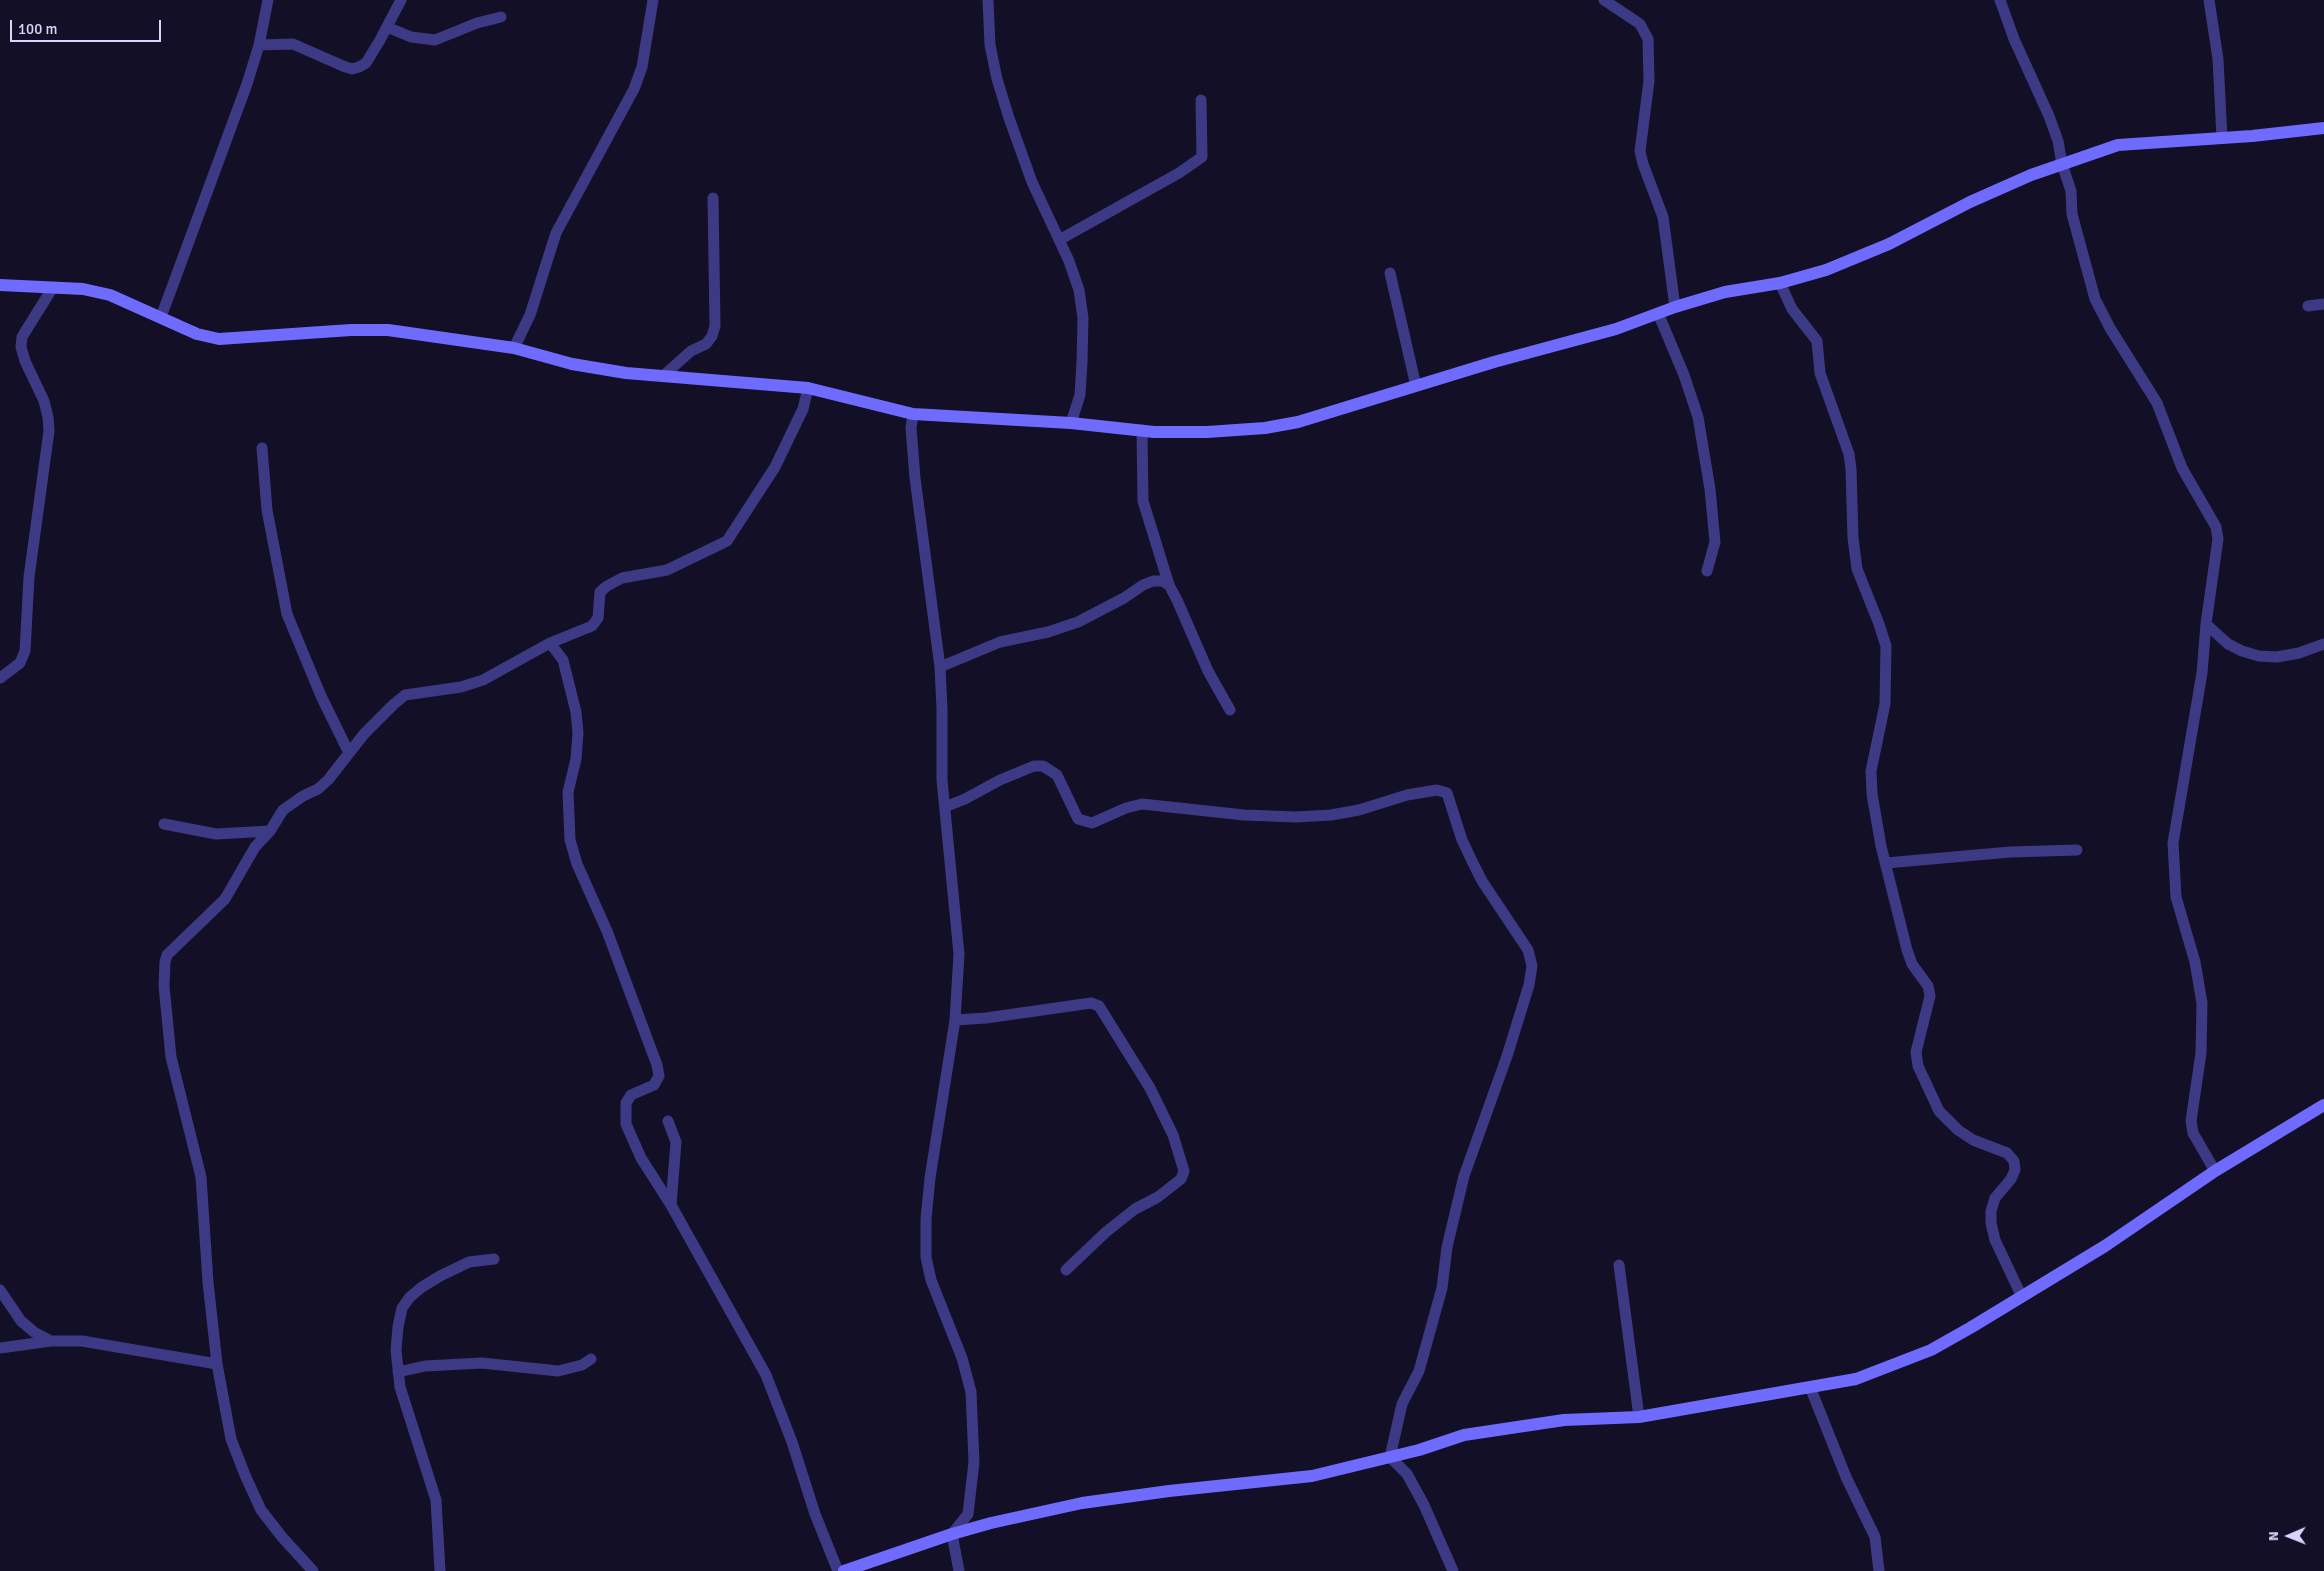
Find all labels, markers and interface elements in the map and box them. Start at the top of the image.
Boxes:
scale bar [12,10,164,42]
text: 100 m [18,20,58,38]
north arrow [2264,1511,2314,1561]
text: N [2265,1531,2282,1541]

